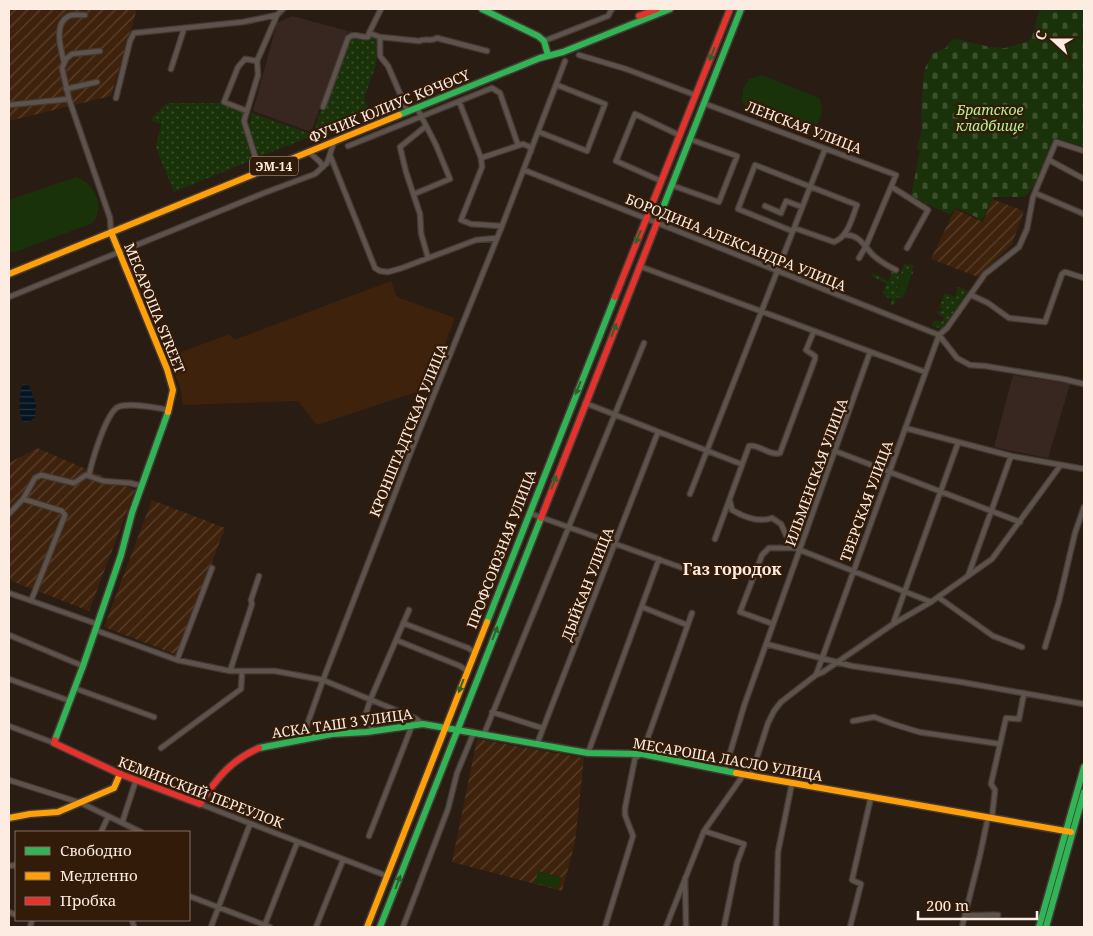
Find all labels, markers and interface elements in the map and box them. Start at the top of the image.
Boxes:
north arrow [1028,15,1078,65]
text: С [1030,27,1051,43]
one-way arrow [707,47,715,61]
street label: ФУЧИК ЮЛИУС КӨЧӨСҮ [306,65,473,147]
street label: ЛЕНСКАЯ УЛИЦА [743,96,865,158]
park label: Братское кладбище [956,100,1024,135]
road number: ЭМ-14 [250,157,298,176]
street label: БОРОДИНА АЛЕКСАНДРА УЛИЦА [623,189,849,295]
one-way arrow [634,230,641,245]
street label: МЕСАРОША STREET [120,240,190,376]
one-way arrow [610,322,618,337]
street label: КРОНШТАДТСКАЯ УЛИЦА [364,340,452,519]
one-way arrow [574,381,581,396]
street label: ИЛЬМЕНСКАЯ УЛИЦА [780,395,852,549]
street label: ТВЕРСКАЯ УЛИЦА [835,438,897,564]
street label: ПРОФСОЮЗНАЯ УЛИЦА [462,467,540,631]
one-way arrow [551,474,559,489]
street label: ДЫЙКАН УЛИЦА [557,524,618,644]
district label: Газ городок [683,558,781,580]
one-way arrow [491,625,499,640]
one-way arrow [457,679,465,694]
street label: АСКА ТАШ 3 УЛИЦА [270,704,414,742]
street label: МЕСАРОША ЛАСЛО УЛИЦА [632,733,825,785]
street label: КЕМИНСКИЙ ПЕРЕУЛОК [116,752,287,832]
legend [15,831,190,921]
text: Свободно [60,840,132,860]
text: Медленно [60,865,138,885]
one-way arrow [394,875,402,889]
scale bar [918,888,1037,920]
text: Пробка [60,890,116,910]
text: 200 m [926,895,969,915]

